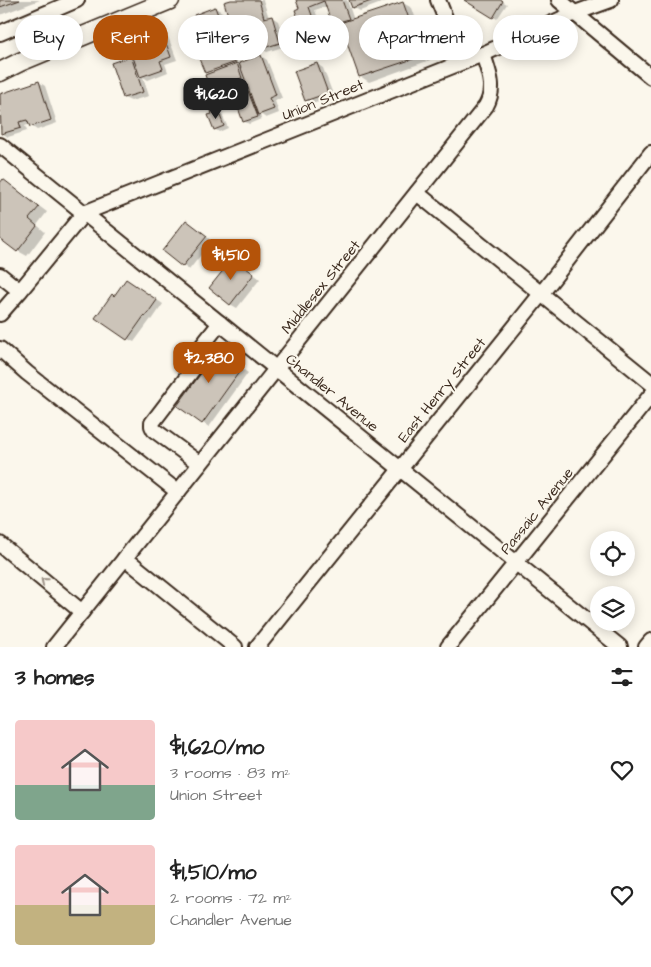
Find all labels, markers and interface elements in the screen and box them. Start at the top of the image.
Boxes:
chip: Buy [15,15,83,60]
chip: Rent [93,15,168,60]
chip: Filters [178,15,268,60]
chip: New [278,15,349,60]
chip: Apartment [359,15,483,60]
chip: House [493,15,578,60]
street label: Union Street [279,74,367,126]
pin: $1,620 [175,78,257,120]
text: $1,620 [194,83,238,105]
street label: Middlesex Street [276,235,366,339]
pin: $1,510 [190,238,272,281]
text: $1,510 [212,244,250,266]
street label: East Henry Street [393,333,492,448]
pin: $2,380 [168,342,250,384]
text: $2,380 [184,347,234,369]
street label: Chandler Avenue [281,349,383,437]
street label: Passaic Avenue [495,463,579,559]
map controls [590,531,635,631]
button: locate [590,531,635,576]
one-way arrow [41,577,50,586]
button: layers [590,586,635,631]
text: 3 homes [15,663,95,692]
icon: filters [608,663,636,691]
text: $1,620/mo [170,733,264,762]
icon: home [55,740,115,800]
icon: heart [608,756,636,784]
text: 3 rooms · 83 m² [170,762,290,784]
text: Union Street [170,784,262,806]
text: $1,510/mo [170,858,257,887]
icon: home [55,865,115,925]
icon: heart [608,881,636,909]
text: 2 rooms · 72 m² [170,887,292,909]
text: Chandler Avenue [170,909,292,931]

